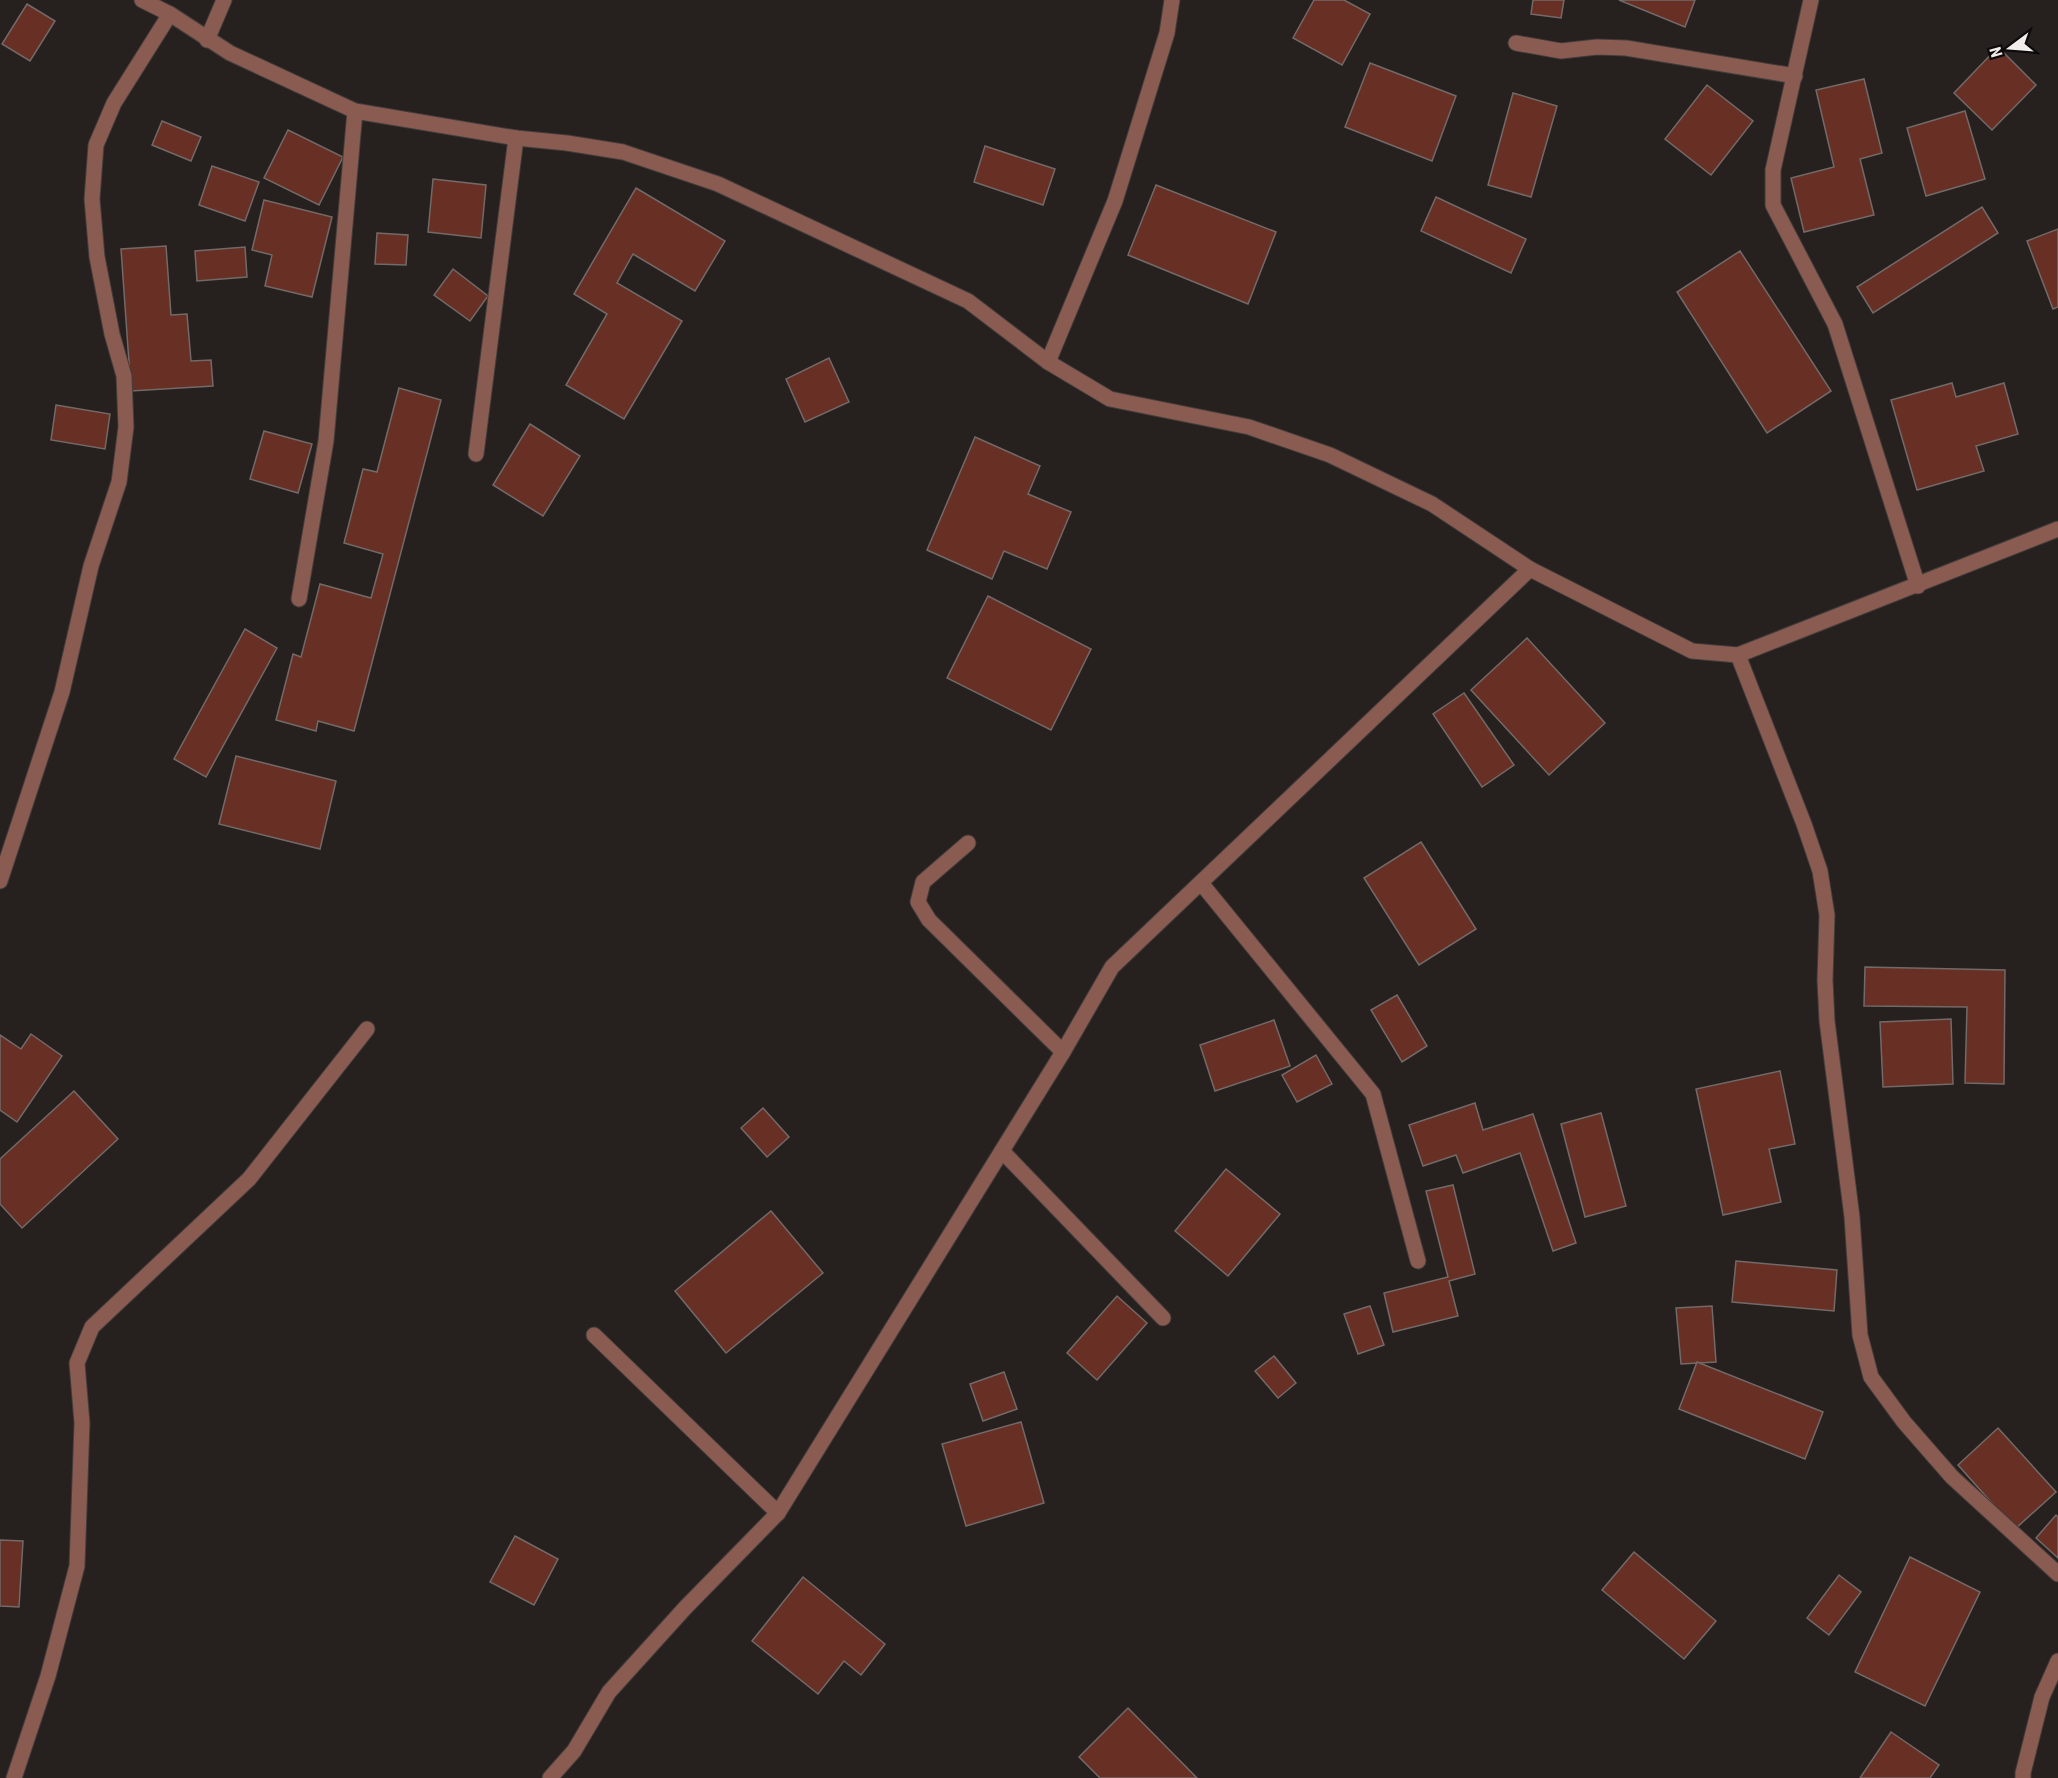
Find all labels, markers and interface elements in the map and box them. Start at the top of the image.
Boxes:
north arrow [1980,18,2040,78]
text: N [1986,45,2007,59]

